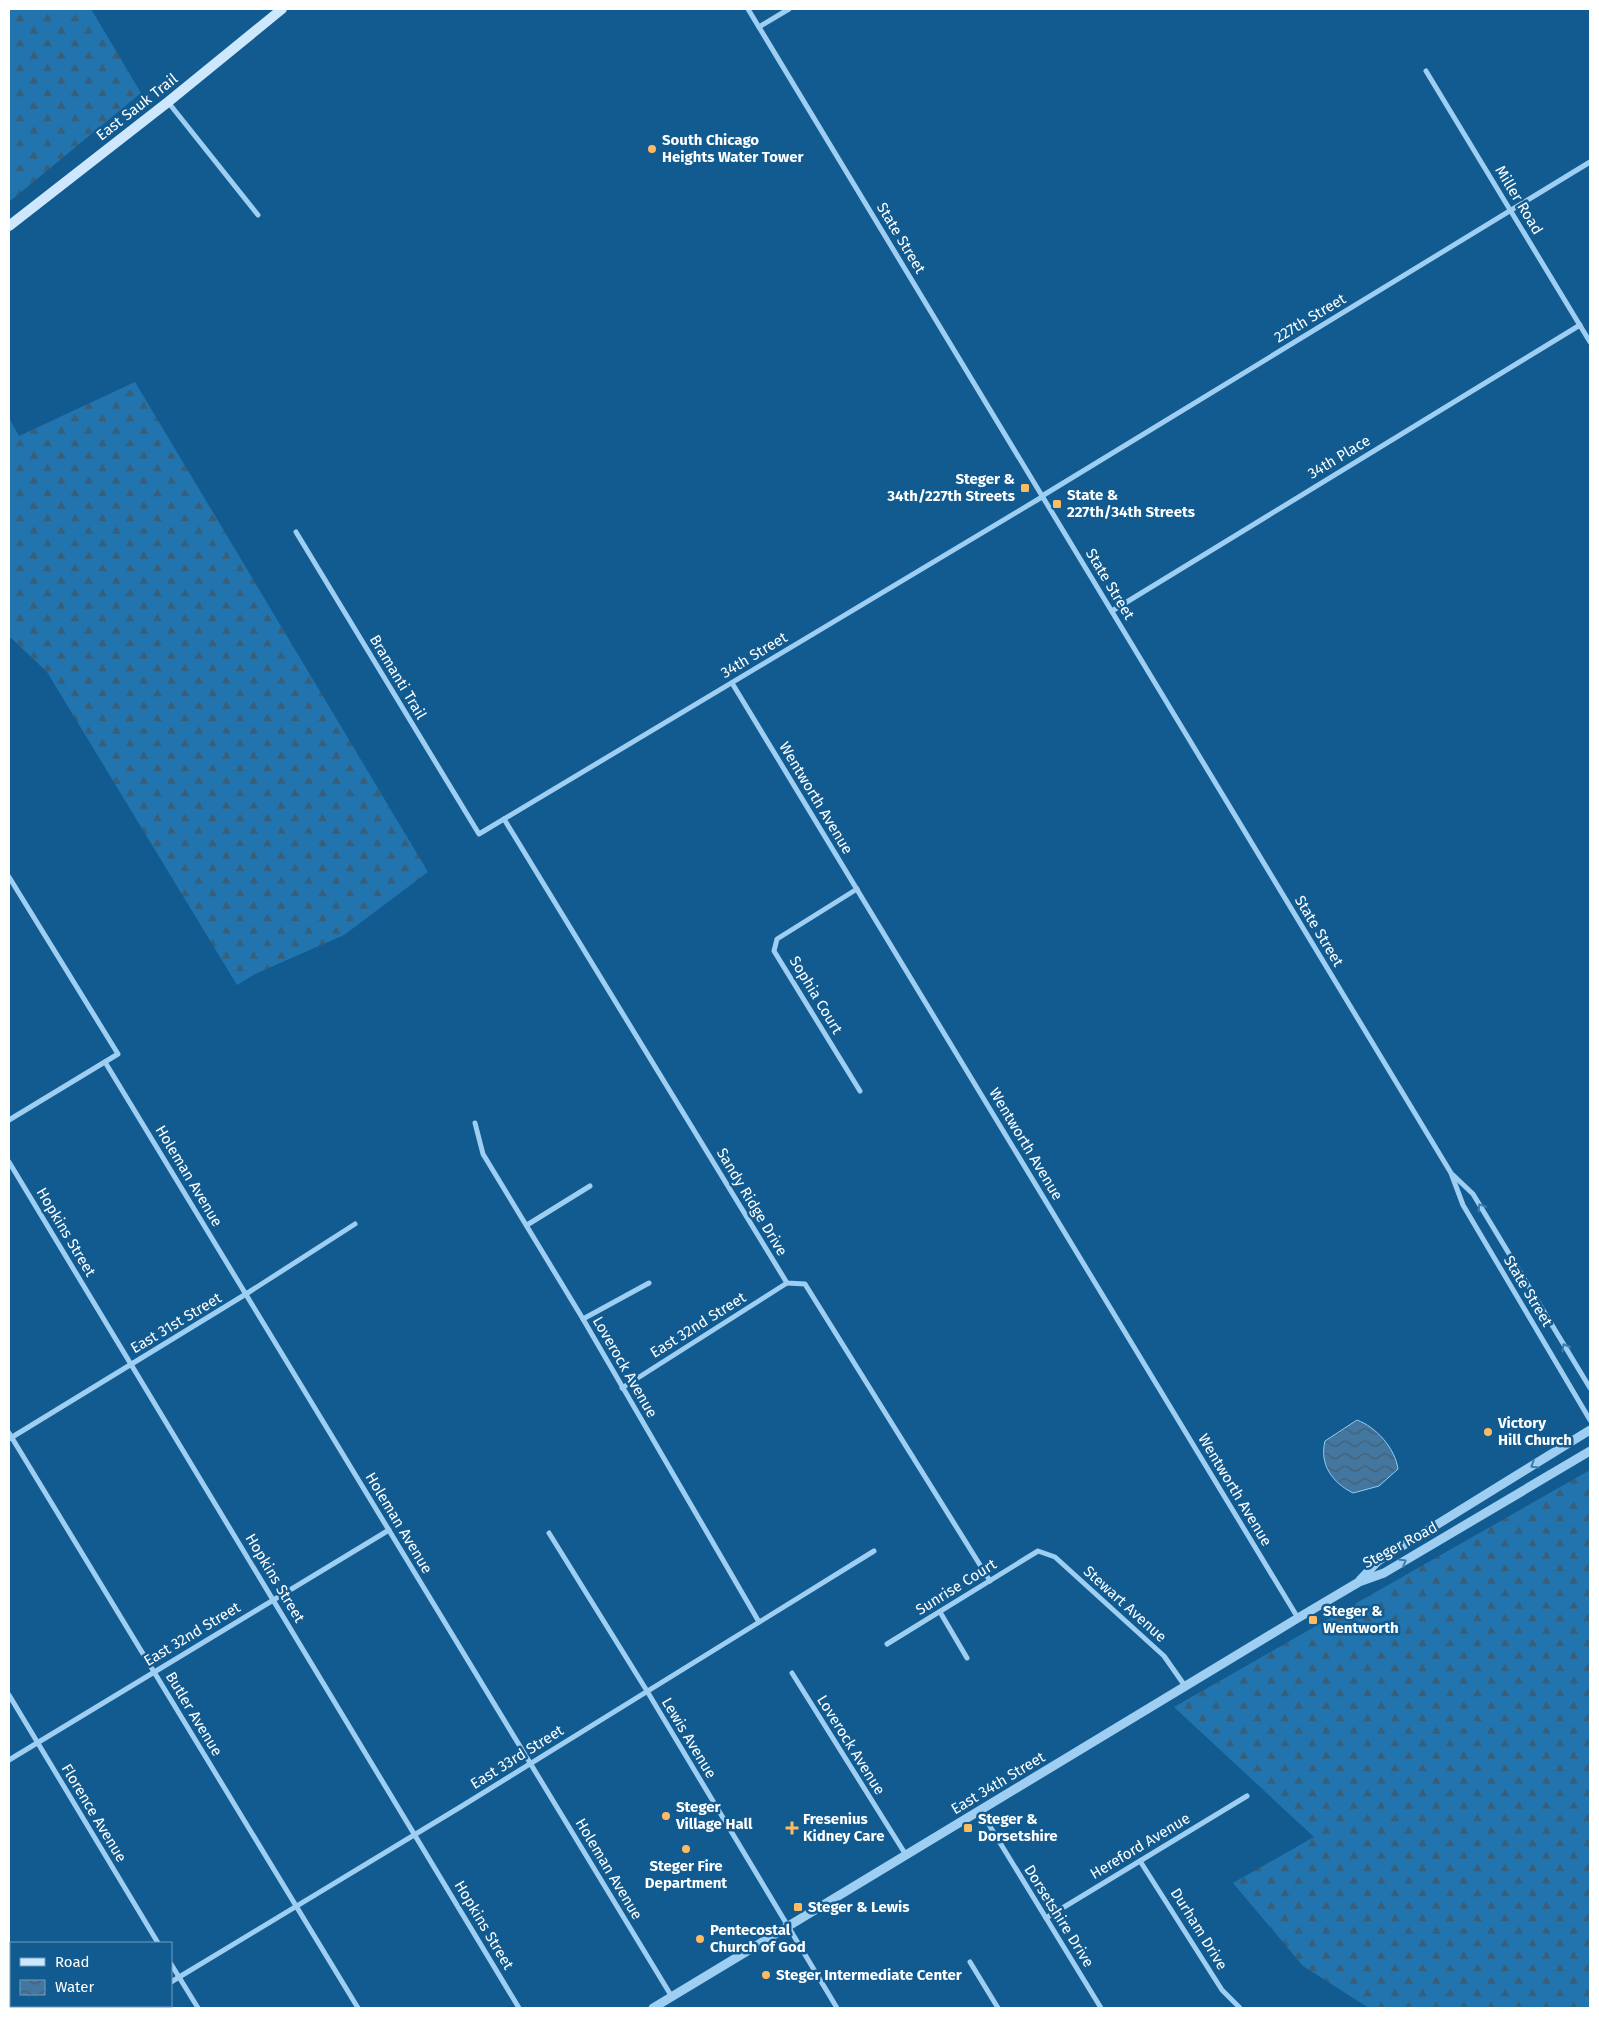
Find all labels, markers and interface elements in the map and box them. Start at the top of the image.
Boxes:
street label: East Sauk Trail [93,69,182,144]
place label: South Chicago Heights Water Tower [662,131,804,166]
marker: South Chicago Heights Water Tower [646,143,658,155]
street label: Miller Road [1491,162,1547,238]
street label: State Street [873,199,930,277]
street label: 227th Street [1271,289,1350,346]
street label: 34th Place [1305,431,1373,483]
place label: Steger & 34th/227th Streets [886,470,1016,505]
marker: Steger & 34th/227th Streets [1019,482,1031,494]
place label: State & 227th/34th Streets [1067,486,1195,521]
marker: State & 227th/34th Streets [1051,498,1063,510]
street label: State Street [1082,545,1139,623]
street label: 34th Street [718,628,791,682]
street label: Bramanti Trail [366,632,431,723]
street label: Wentworth Avenue [775,739,857,857]
street label: State Street [1291,892,1348,970]
street label: Sophia Court [786,953,847,1038]
street label: Wentworth Avenue [985,1085,1067,1203]
street label: Holeman Avenue [152,1122,226,1230]
street label: Sandy Ridge Drive [713,1145,791,1259]
street label: Hopkins Street [32,1184,100,1280]
one-way arrow [1477,1204,1487,1213]
street label: State Street [1500,1252,1557,1330]
street label: East 31st Street [127,1288,225,1357]
street label: East 32nd Street [647,1288,750,1362]
street label: Loverock Avenue [589,1313,661,1421]
one-way arrow [1561,1343,1571,1352]
place label: Victory Hill Church [1497,1414,1572,1449]
marker: Victory Hill Church [1482,1426,1494,1438]
street label: Wentworth Avenue [1194,1431,1276,1549]
one-way arrow [1530,1458,1539,1468]
street label: Holeman Avenue [362,1469,436,1577]
street label: Steger Road [1360,1518,1440,1572]
street label: Hopkins Street [241,1530,309,1626]
street label: Sunrise Court [912,1555,1000,1619]
one-way arrow [1397,1558,1406,1568]
street label: Stewart Avenue [1080,1562,1170,1646]
street label: East 32nd Street [140,1598,244,1670]
place label: Steger & Wentworth [1323,1602,1399,1637]
marker: Steger & Wentworth [1307,1614,1319,1626]
street label: Butler Avenue [162,1669,226,1759]
street label: Loverock Avenue [813,1692,889,1798]
street label: Lewis Avenue [658,1694,720,1782]
street label: East 33rd Street [467,1721,567,1793]
street label: East 34th Street [948,1748,1049,1818]
street label: Florence Avenue [58,1761,130,1865]
place label: Steger Village Hall [675,1798,753,1833]
street label: Hereford Avenue [1087,1809,1193,1883]
marker: Steger Village Hall [660,1810,672,1822]
place label: Fresenius Kidney Care [803,1810,884,1845]
place label: Steger & Dorsetshire [978,1810,1058,1845]
street label: Holeman Avenue [572,1815,646,1923]
marker: Fresenius Kidney Care [785,1821,799,1835]
marker: Steger & Dorsetshire [962,1822,974,1834]
marker: Steger Fire Department [680,1843,692,1855]
place label: Steger Fire Department [645,1857,727,1892]
street label: Dorsetshire Drive [1020,1862,1098,1970]
street label: Hopkins Street [450,1877,518,1973]
street label: Durham Drive [1167,1885,1231,1973]
place label: Steger & Lewis [808,1898,909,1916]
marker: Steger & Lewis [792,1901,804,1913]
place label: Pentecostal Church of God [710,1921,806,1956]
marker: Pentecostal Church of God [694,1933,706,1945]
legend [10,1942,172,2007]
text: Road [55,1953,90,1971]
place label: Steger Intermediate Center [776,1966,963,1984]
marker: Steger Intermediate Center [760,1969,772,1981]
text: Water [55,1978,94,1996]

